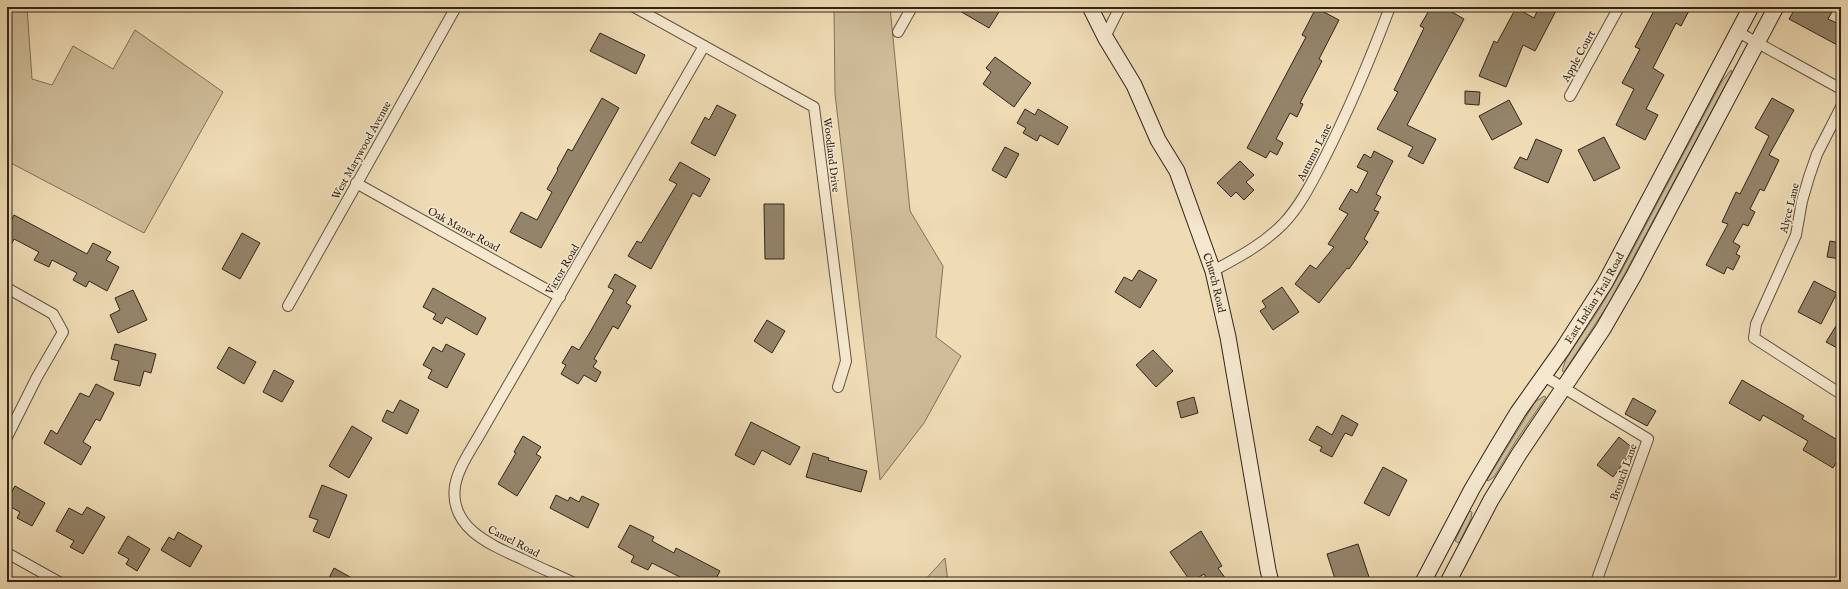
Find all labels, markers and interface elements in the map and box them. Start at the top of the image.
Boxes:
street label: Apple Court [1558,28,1599,86]
street label: West Marywood Avenue [329,99,395,202]
street label: Woodland Drive [819,117,843,193]
street label: Autumn Lane [1294,121,1335,185]
street label: Alyce Lane [1777,182,1803,236]
street label: Oak Manor Road [425,204,502,256]
street label: Victor Road [542,242,583,298]
street label: East Indian Trail Road [1562,250,1628,347]
street label: Church Road [1199,251,1228,314]
street label: Brouch Lane [1607,442,1641,503]
street label: Camel Road [485,523,542,561]

